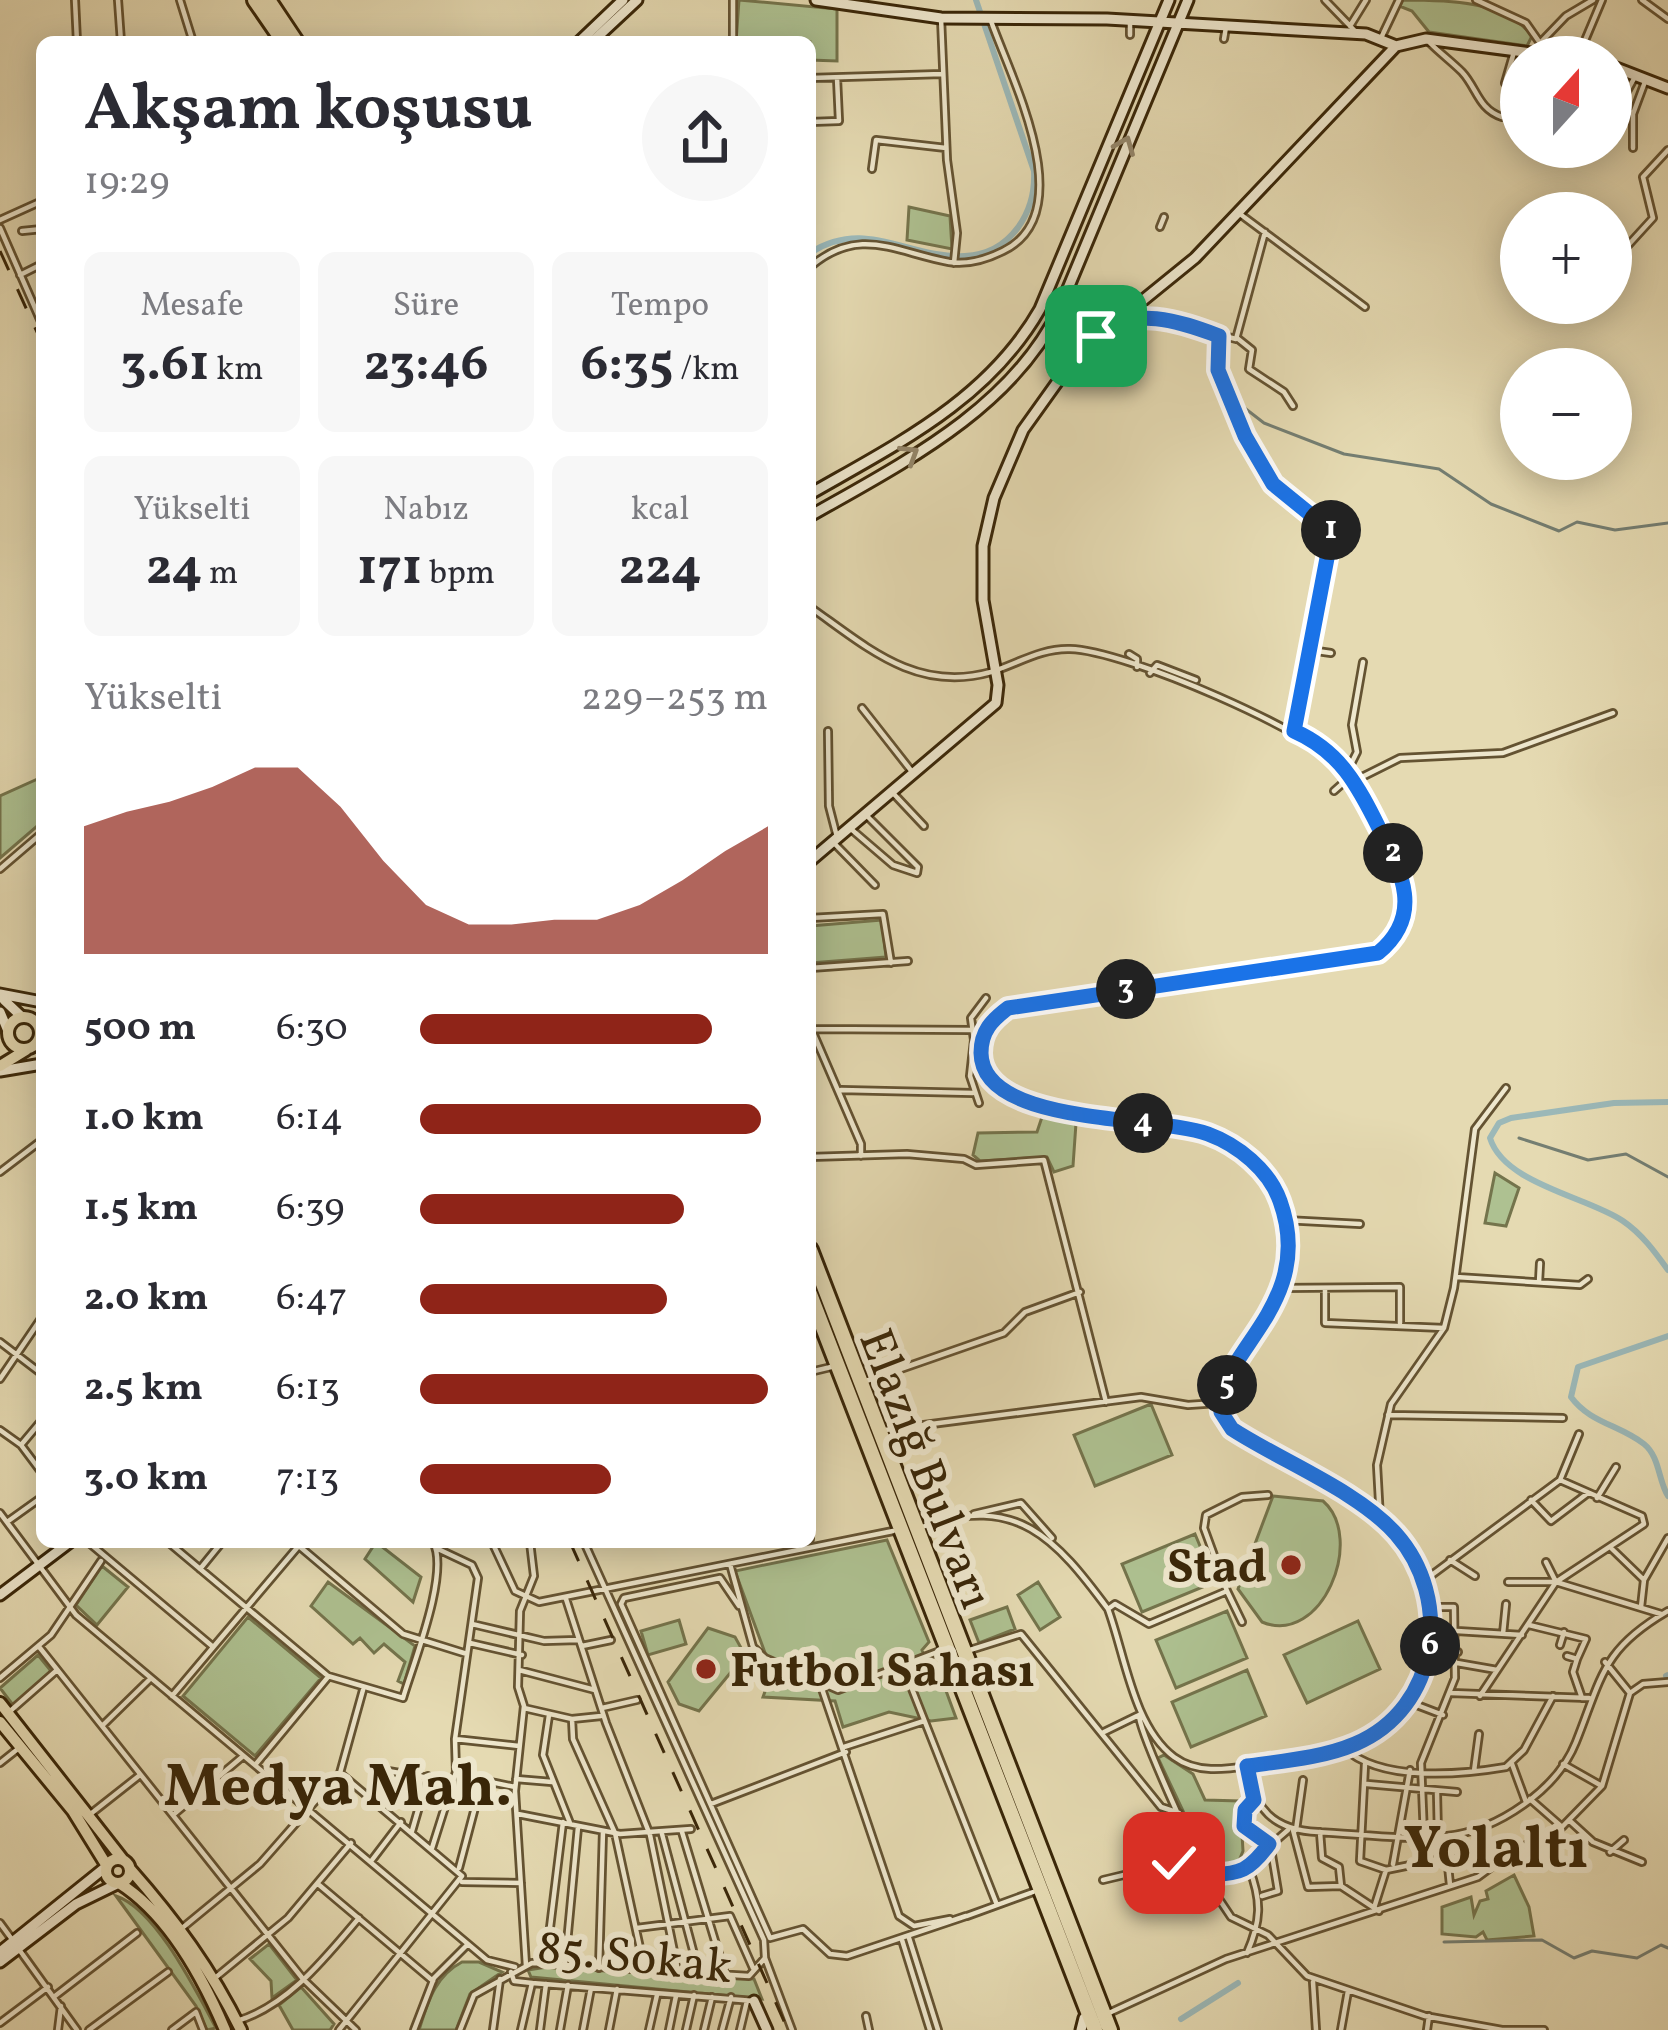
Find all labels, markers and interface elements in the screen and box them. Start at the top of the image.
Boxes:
north arrow [1500,36,1632,168]
map controls [1500,36,1632,480]
text: Akşam koşusu [84,65,533,157]
button: share [642,75,768,201]
one-way arrow [1111,135,1136,156]
text: 19:29 [84,156,169,210]
button: + [1500,192,1632,324]
text: Mesafe [140,284,244,330]
text: Süre [393,284,459,330]
text: Tempo [611,284,709,330]
pin [1045,285,1147,387]
icon: arrive [1063,303,1129,369]
text: 3.61 [121,330,210,401]
text: 23:46 [364,330,488,401]
text: 6:35 [581,330,674,401]
text: km [210,348,263,394]
text: /km [674,348,739,394]
button: − [1500,348,1632,480]
one-way arrow [896,446,918,468]
text: Yükselti [134,488,250,534]
text: Nabız [383,488,469,534]
text: kcal [631,488,689,534]
pin: 1 [1301,500,1361,560]
text: 1 [1324,507,1338,553]
text: 24 [146,534,202,605]
text: 171 [357,534,422,605]
text: 224 [618,534,702,605]
text: m [202,552,238,598]
text: bpm [422,552,495,598]
text: Yükselti [84,672,222,726]
text: 229–253 m [581,672,768,726]
pin: 2 [1363,823,1423,883]
text: 2 [1384,830,1402,876]
pin: 3 [1096,959,1156,1019]
text: 3 [1118,966,1134,1012]
text: 500 m [84,1002,196,1056]
text: 6:30 [276,1002,348,1056]
text: 1.0 km [84,1092,204,1146]
text: 6:14 [276,1092,343,1146]
pin: 4 [1113,1093,1173,1153]
text: 4 [1133,1100,1153,1146]
text: 1.5 km [84,1182,198,1236]
text: 6:39 [276,1182,344,1236]
text: 2.0 km [84,1272,209,1326]
text: 6:47 [276,1272,347,1326]
street label: Elazığ Bulvarı [840,1320,1008,1619]
pin: 5 [1197,1355,1257,1415]
text: 2.5 km [84,1362,203,1416]
text: 6:13 [276,1362,340,1416]
text: 5 [1219,1362,1235,1408]
text: 3.0 km [84,1452,208,1506]
text: 7:13 [276,1452,339,1506]
place label: Stad [1167,1536,1267,1603]
marker: Stad [1278,1552,1304,1578]
pin: 6 [1400,1616,1460,1676]
text: 6 [1421,1623,1439,1669]
place label: Futbol Sahası [730,1640,1035,1707]
marker: Futbol Sahası [693,1656,719,1682]
district label: Medya Mah. [164,1748,512,1831]
district label: Yolaltı [1404,1810,1588,1893]
pin [1123,1812,1225,1914]
icon: check [1141,1830,1207,1896]
street label: 85. Sokak [534,1916,735,2003]

